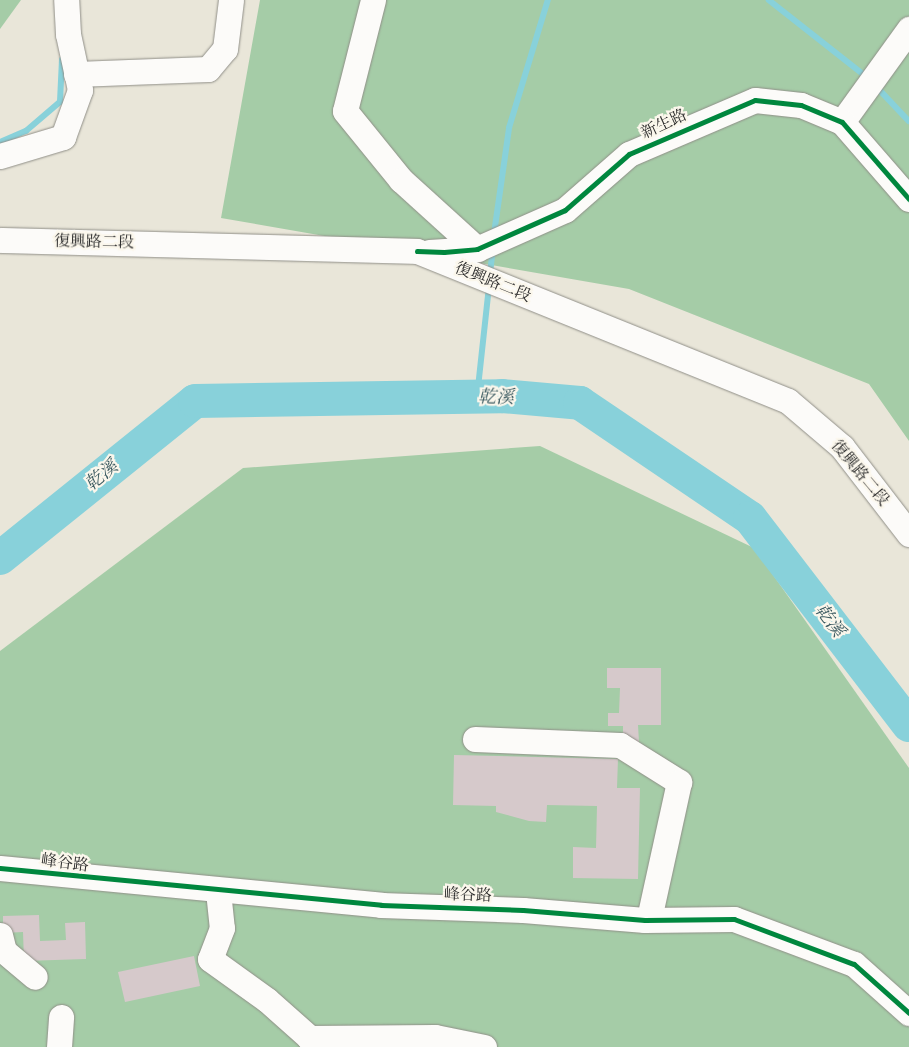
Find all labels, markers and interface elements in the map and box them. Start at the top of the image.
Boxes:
street label: 新生路 [638,105,690,143]
street label: 復興路二段 [54,232,134,252]
street label: 復興路二段 [452,258,534,306]
water label: 乾溪 [478,387,514,409]
street label: 復興路二段 [827,436,893,510]
water label: 乾溪 [81,456,123,496]
water label: 乾溪 [810,600,848,642]
street label: 峰谷路 [40,851,90,875]
street label: 峰谷路 [444,885,492,905]

